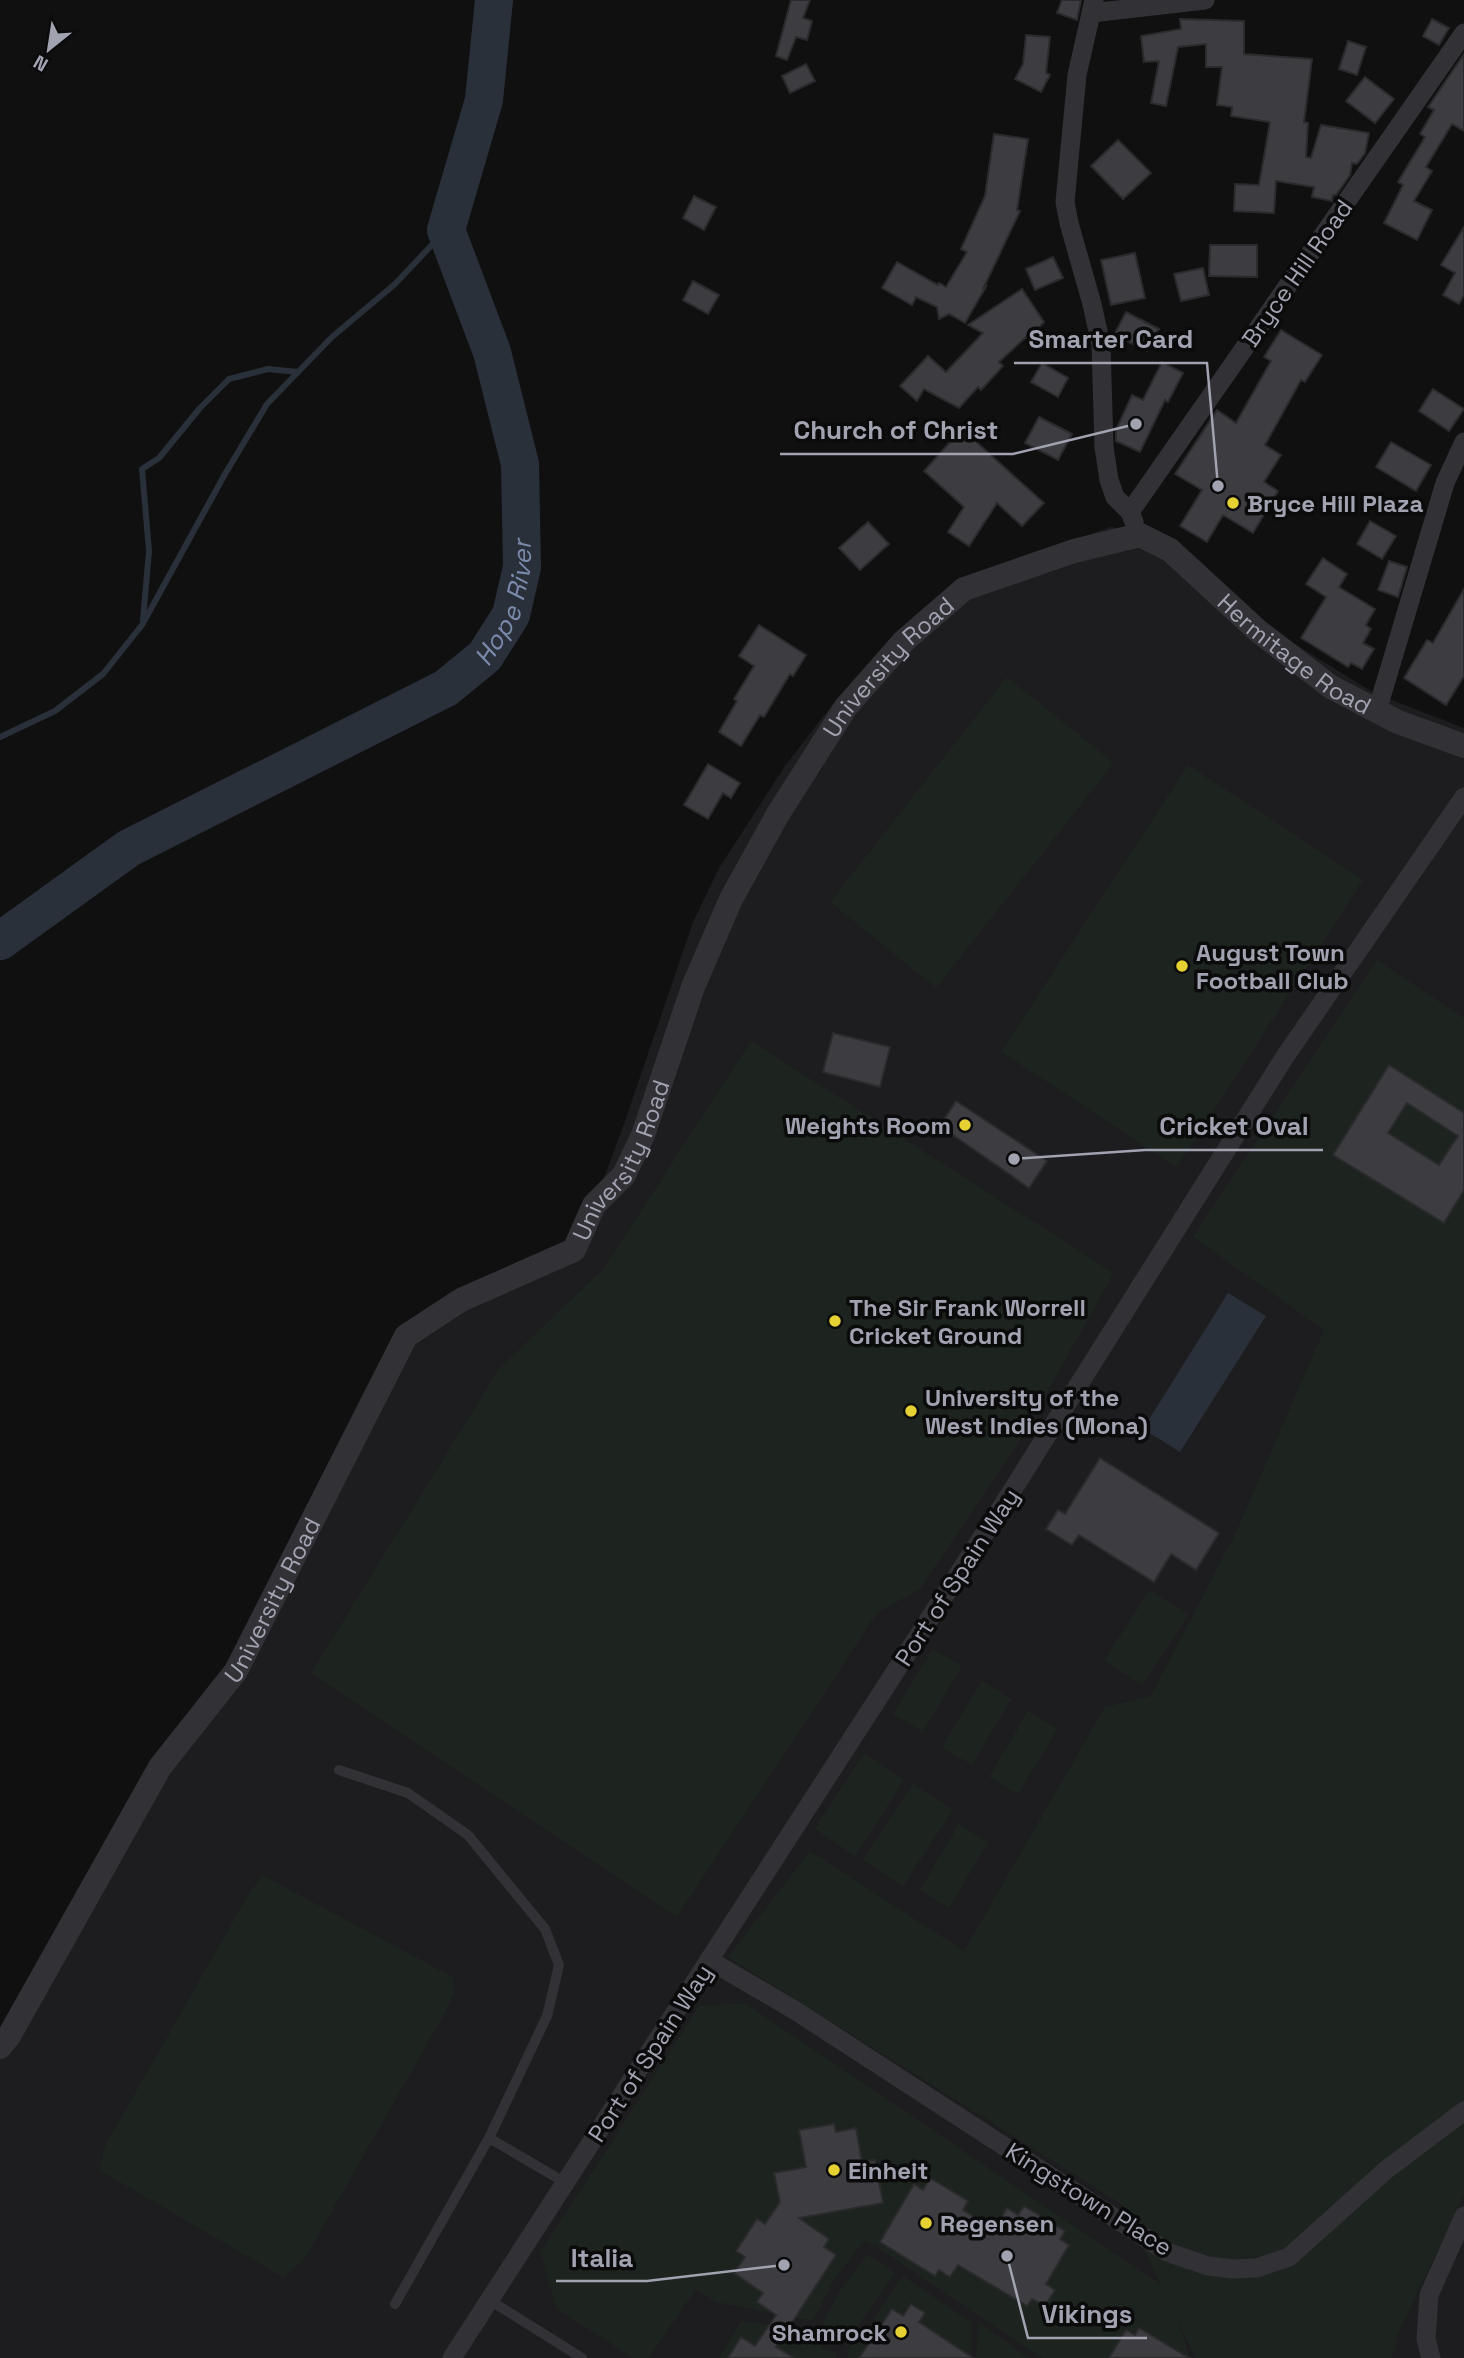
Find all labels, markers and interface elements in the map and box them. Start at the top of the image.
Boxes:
north arrow [14,14,84,84]
text: N [29,49,53,77]
street label: Bryce Hill Road [1235,193,1359,353]
callout: Smarter Card [1014,316,1207,363]
text: Smarter Card [1029,322,1193,356]
callout: Church of Christ [780,407,1013,454]
text: Church of Christ [794,413,998,447]
place label: Bryce Hill Plaza [1247,488,1423,519]
marker: Bryce Hill Plaza [1225,495,1241,511]
water label: Hope River [466,536,540,672]
street label: Hermitage Road [1211,586,1377,721]
street label: University Road [815,589,960,743]
place label: August Town Football Club [1196,937,1349,996]
marker: August Town Football Club [1174,958,1190,974]
street label: University Road [565,1075,676,1245]
callout: Cricket Oval [1145,1103,1323,1150]
text: Cricket Oval [1159,1109,1309,1143]
place label: Weights Room [785,1110,951,1141]
marker: Weights Room [957,1117,973,1133]
place label: The Sir Frank Worrell Cricket Ground [849,1292,1086,1351]
marker: The Sir Frank Worrell Cricket Ground [827,1313,843,1329]
place label: University of the West Indies (Mona) [925,1382,1148,1441]
marker: University of the West Indies (Mona) [903,1403,919,1419]
street label: Port of Spain Way [888,1482,1026,1672]
street label: University Road [217,1512,327,1689]
street label: Port of Spain Way [581,1958,719,2148]
street label: Kingstown Place [1000,2135,1178,2263]
place label: Einheit [848,2155,928,2186]
marker: Einheit [826,2162,842,2178]
place label: Regensen [940,2208,1054,2239]
marker: Regensen [918,2215,934,2231]
callout: Italia [556,2234,647,2281]
text: Italia [571,2241,633,2275]
callout: Vikings [1028,2291,1147,2338]
text: Vikings [1042,2297,1132,2331]
place label: Shamrock [772,2317,887,2348]
marker: Shamrock [893,2324,909,2340]

